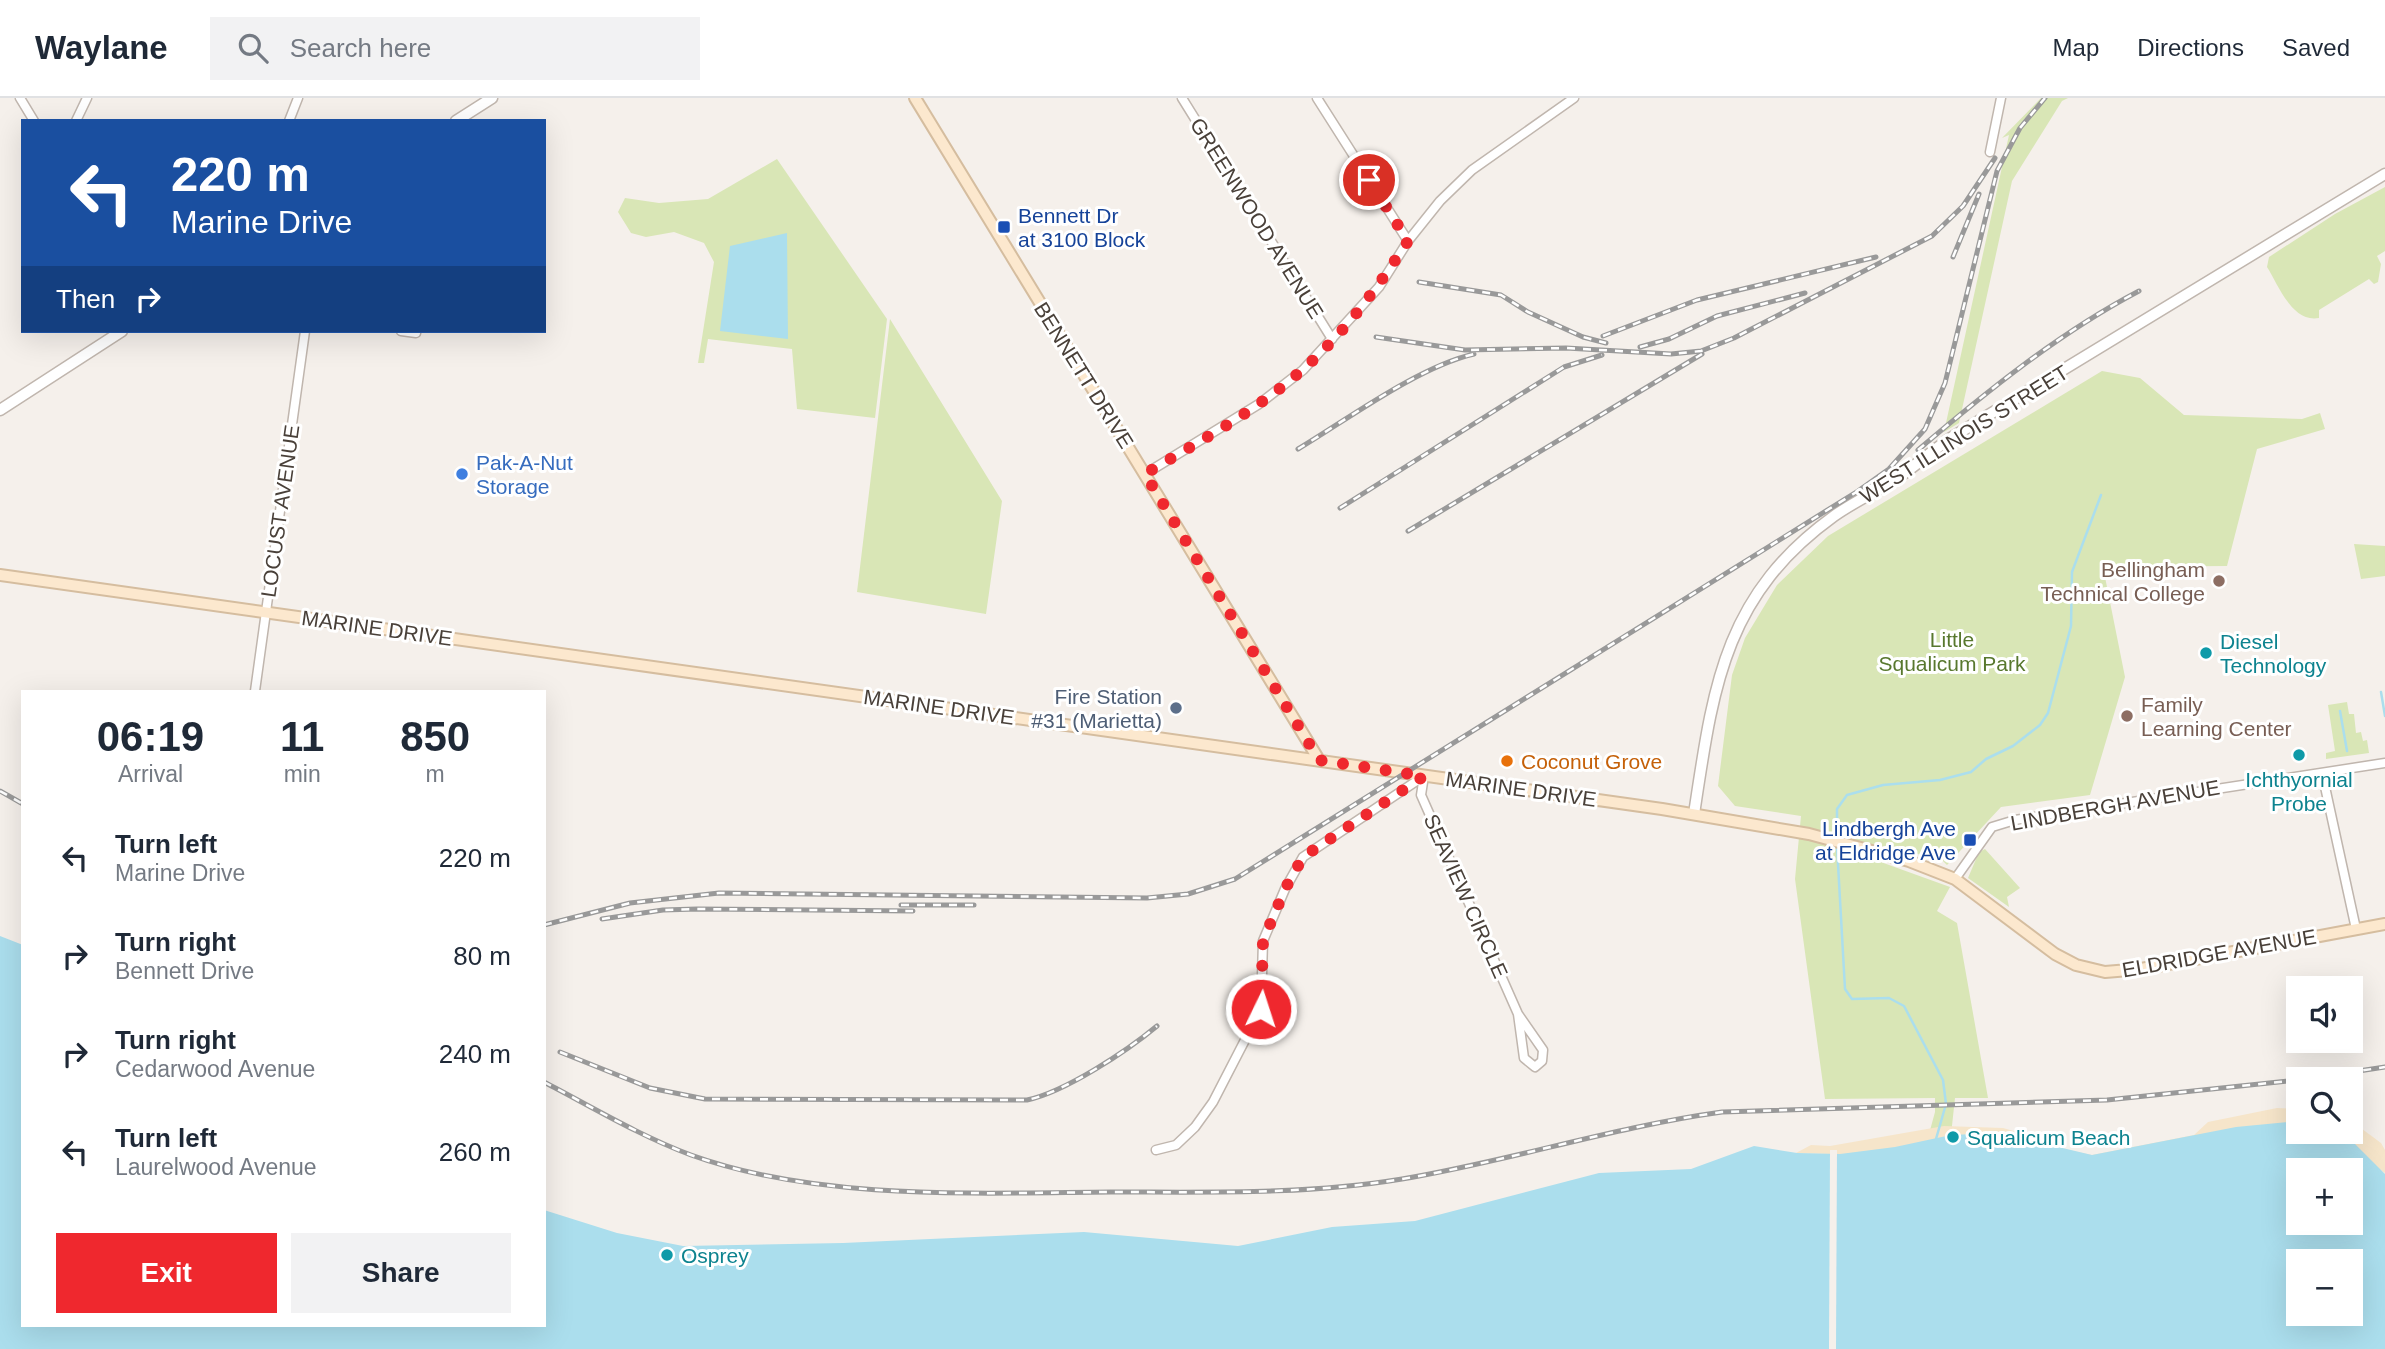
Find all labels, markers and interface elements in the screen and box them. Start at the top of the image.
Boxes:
search box [210,17,700,80]
text: Waylane [35,29,168,66]
icon: search [234,29,272,67]
text: Search here [290,33,431,63]
text: Map [2053,34,2099,61]
text: Directions [2137,34,2244,61]
text: Saved [2282,34,2350,61]
street label: GREENWOOD AVENUE [1186,114,1328,322]
icon: left [56,147,147,238]
text: 220 m [171,147,310,201]
pin [1339,150,1399,210]
icon: arrive [1350,161,1388,199]
text: Marine Drive [171,204,352,240]
place label: Bennett Dr at 3100 Block [1018,204,1146,251]
marker: Bennett Dr at 3100 Block [996,219,1012,235]
icon: right [129,280,167,318]
text: Then [56,284,115,314]
street label: BENNETT DRIVE [1030,298,1138,452]
street label: WEST ILLINOIS STREET [1856,360,2072,508]
street label: LOCUST AVENUE [256,423,304,599]
place label: Pak-A-Nut Storage [476,451,573,498]
marker: Pak-A-Nut Storage [454,466,470,482]
place label: Bellingham Technical College [2040,558,2205,605]
marker: Bellingham Technical College [2211,573,2227,589]
street label: MARINE DRIVE [300,606,454,650]
park label: Little Squalicum Park [1878,628,2026,675]
place label: Diesel Technology [2220,630,2327,677]
marker: Diesel Technology [2198,645,2214,661]
street label: MARINE DRIVE [862,685,1016,729]
place label: Fire Station #31 (Marietta) [1031,685,1162,732]
place label: Family Learning Center [2141,693,2292,740]
marker: Fire Station #31 (Marietta) [1168,700,1184,716]
marker: Family Learning Center [2119,708,2135,724]
text: 06:19 [97,713,204,760]
text: 11 [280,713,324,760]
text: 850 [400,713,470,760]
marker: Ichthyornial Probe [2291,747,2307,763]
place label: Coconut Grove [1521,750,1662,773]
marker: Coconut Grove [1499,753,1515,769]
text: Arrival [118,761,183,787]
text: min [284,761,321,787]
text: m [426,761,445,787]
street label: MARINE DRIVE [1444,767,1598,811]
place label: Ichthyornial Probe [2245,768,2353,815]
street label: LINDBERGH AVENUE [2009,775,2221,835]
street label: SEAVIEW CIRCLE [1420,810,1512,982]
place label: Lindbergh Ave at Eldridge Ave [1815,817,1956,864]
text: Turn left [115,829,217,859]
marker: Lindbergh Ave at Eldridge Ave [1962,832,1978,848]
icon: left [56,839,94,877]
text: 220 m [439,843,511,873]
text: Marine Drive [115,860,245,886]
street label: ELDRIDGE AVENUE [2120,925,2318,981]
text: Turn right [115,927,236,957]
icon: right [56,937,94,975]
text: 80 m [453,941,511,971]
text: Bennett Drive [115,958,254,984]
position arrow [1224,972,1298,1046]
map controls [2286,976,2363,1326]
button: sound [2286,976,2363,1053]
text: Turn right [115,1025,236,1055]
icon: right [56,1035,94,1073]
text: 240 m [439,1039,511,1069]
text: Cedarwood Avenue [115,1056,315,1082]
button: search [2286,1067,2363,1144]
text: Turn left [115,1123,217,1153]
place label: Squalicum Beach [1967,1126,2130,1149]
marker: Squalicum Beach [1945,1129,1961,1145]
icon: left [56,1133,94,1171]
text: 260 m [439,1137,511,1167]
text: Laurelwood Avenue [115,1154,317,1180]
button: + [2286,1158,2363,1235]
button: Exit [56,1233,277,1313]
button: Share [291,1233,511,1313]
place label: Osprey [681,1244,749,1267]
marker: Osprey [659,1247,675,1263]
button: − [2286,1249,2363,1326]

